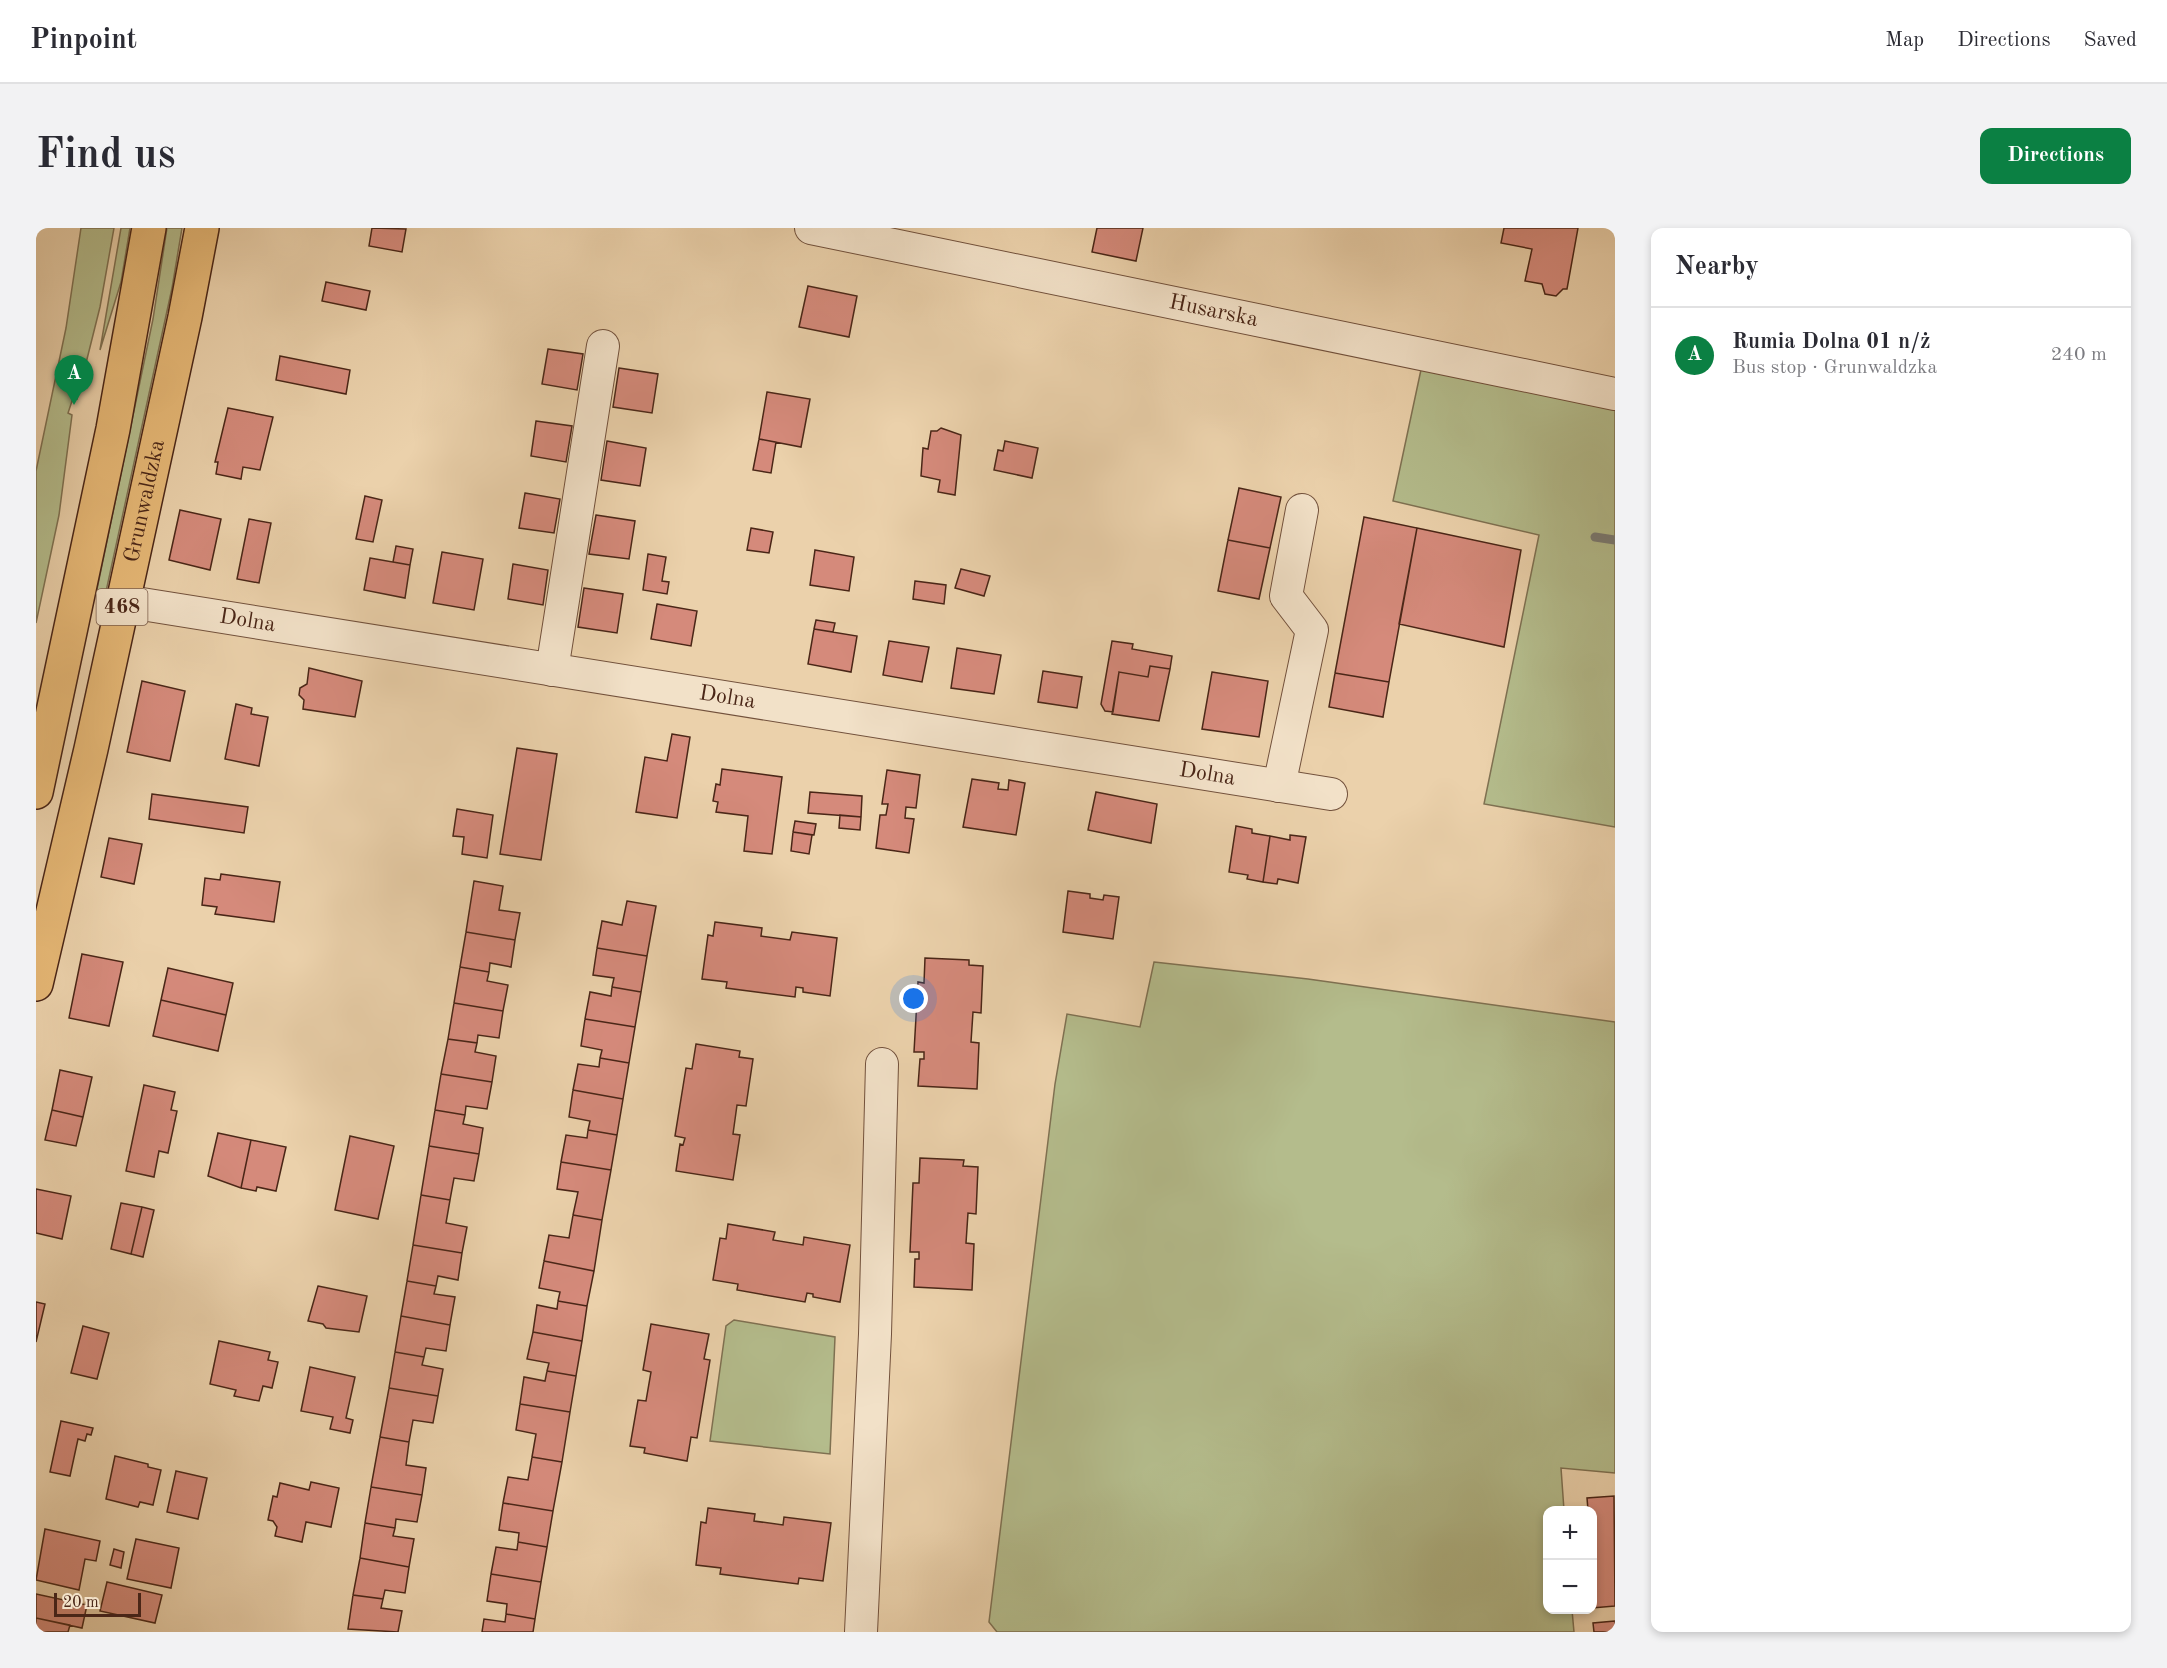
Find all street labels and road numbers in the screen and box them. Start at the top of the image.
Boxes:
street label: Husarska [1167,291,1260,331]
street label: Grunwaldzka [121,438,169,565]
road number: 468 [96,589,148,625]
street label: Dolna [218,606,277,636]
street label: Dolna [698,682,757,713]
street label: Dolna [1177,759,1237,790]

